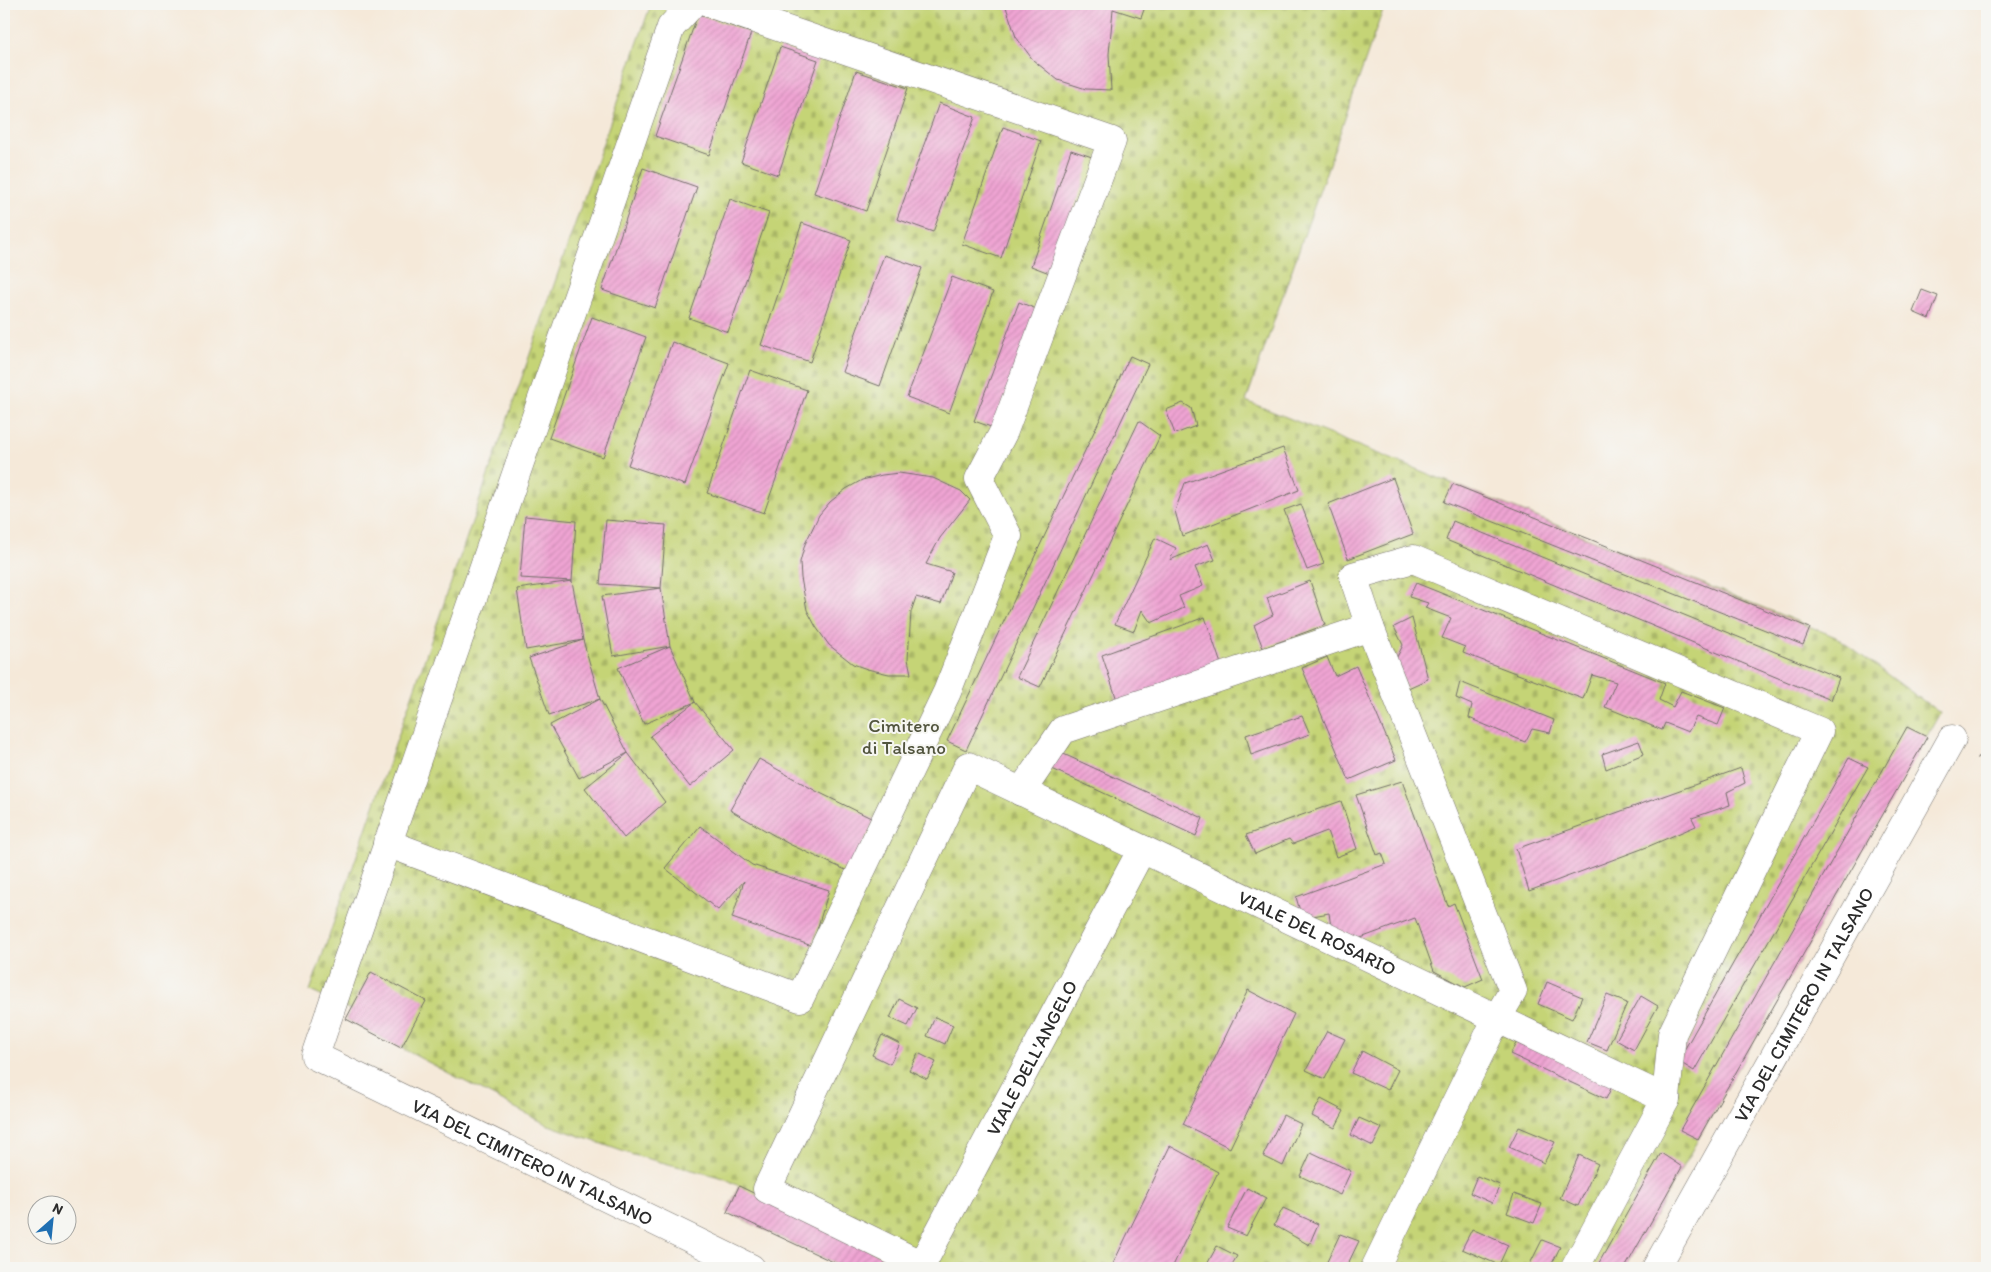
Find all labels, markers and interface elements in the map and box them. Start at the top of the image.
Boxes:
park label: Cimitero di Talsano [862,714,946,759]
street label: VIA DEL CIMITERO IN TALSANO [1729,883,1879,1126]
street label: VIALE DEL ROSARIO [1234,886,1400,981]
street label: VIALE DELL'ANGELO [981,976,1082,1140]
street label: VIA DEL CIMITERO IN TALSANO [408,1094,657,1231]
north arrow [28,1194,78,1244]
text: N [50,1199,66,1219]

